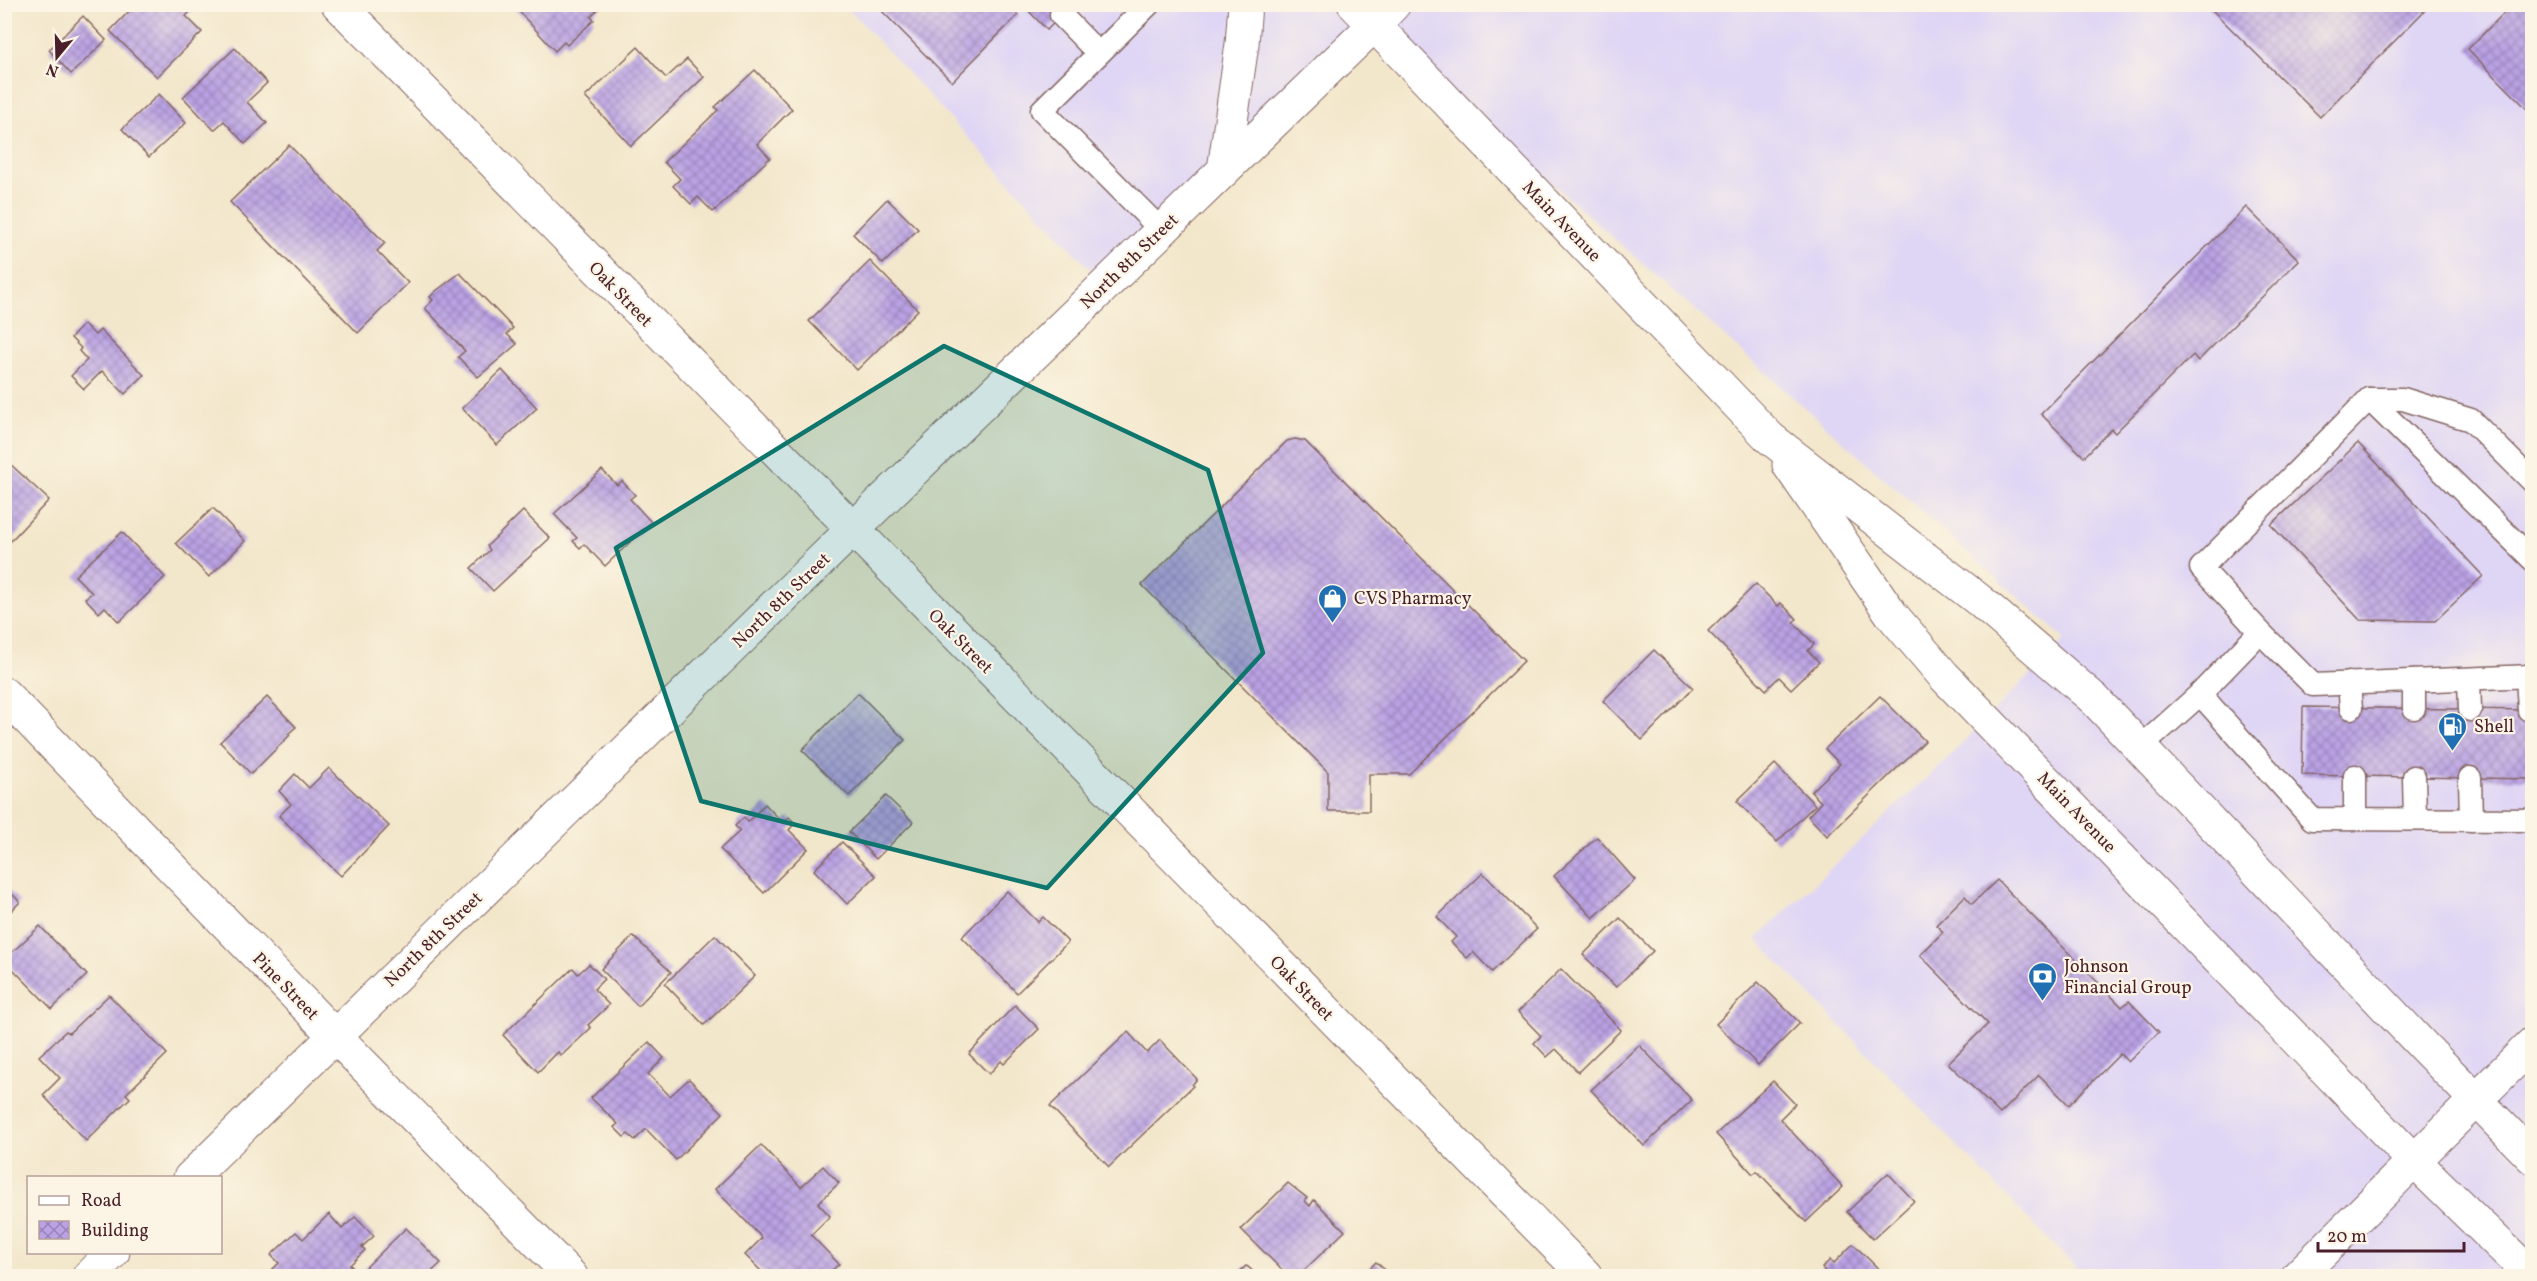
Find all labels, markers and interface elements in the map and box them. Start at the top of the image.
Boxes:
north arrow [27,27,87,87]
text: N [43,57,62,82]
street label: Main Avenue [1516,176,1606,268]
street label: North 8th Street [1075,209,1185,316]
street label: Oak Street [582,257,658,333]
street label: North 8th Street [727,548,837,655]
shop icon: CVS Pharmacy [1317,582,1349,624]
place label: CVS Pharmacy [1354,587,1472,612]
street label: Oak Street [922,604,998,680]
fuel station icon: Shell [2437,710,2469,752]
place label: Shell [2474,715,2514,740]
street label: Main Avenue [2031,767,2121,859]
street label: North 8th Street [379,887,489,994]
street label: Pine Street [246,947,324,1027]
street label: Oak Street [1263,951,1339,1027]
place label: Johnson Financial Group [2064,955,2192,1001]
bank icon: Johnson Financial Group [2027,960,2059,1002]
legend [27,1176,222,1254]
text: Road [81,1189,122,1214]
scale bar [2318,1215,2464,1253]
text: Building [81,1219,149,1244]
text: 20 m [2327,1225,2367,1250]

